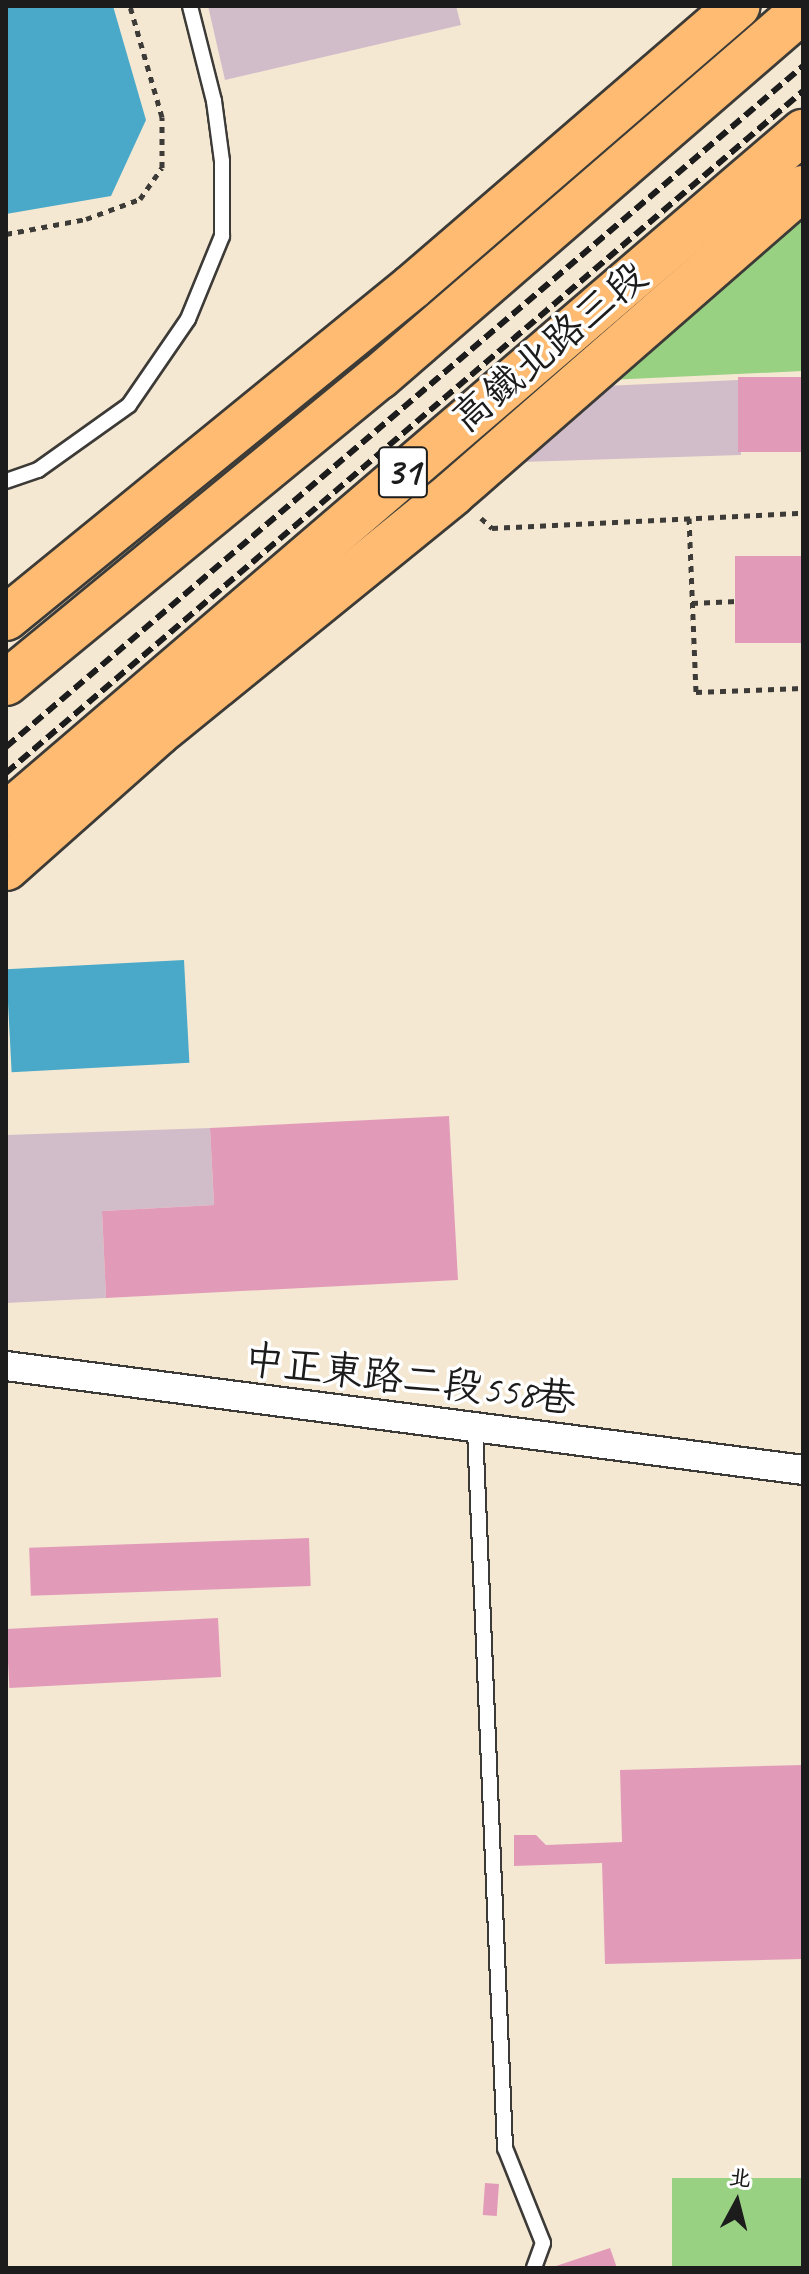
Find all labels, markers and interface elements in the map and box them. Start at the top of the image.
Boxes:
street label: 高鐵北路三段 [442,251,656,443]
road number: 31 [377,438,429,506]
street label: 中正東路二段558巷 [241,1335,579,1423]
north arrow [697,2162,777,2242]
text: 北 [727,2163,753,2193]

